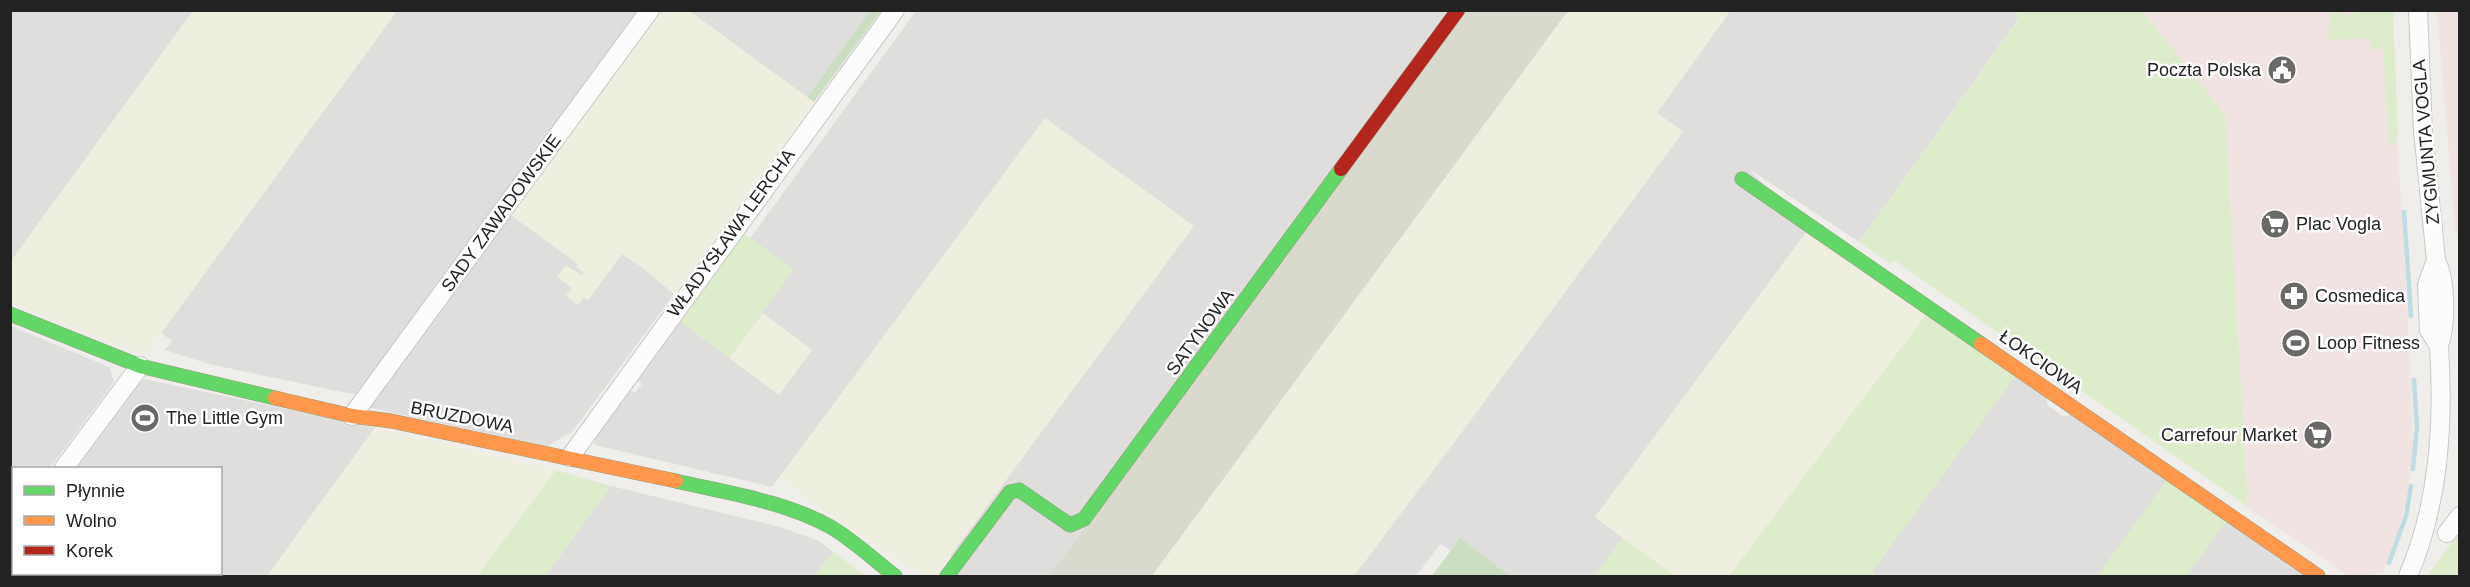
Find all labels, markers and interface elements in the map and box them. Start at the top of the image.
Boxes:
public building icon: Poczta Polska [2266,54,2298,86]
street label: ZYGMUNTA VOGLA [2409,59,2443,225]
place label: Poczta Polska [2147,60,2262,80]
street label: SADY ZAWADOWSKIE [437,131,565,295]
street label: WŁADYSŁAWA LERCHA [663,145,799,321]
supermarket icon: Plac Vogla [2259,208,2291,240]
place label: Plac Vogla [2296,214,2382,234]
pharmacy icon: Cosmedica [2278,280,2310,312]
street label: SATYNOWA [1162,285,1238,379]
place label: Cosmedica [2315,286,2406,306]
street label: ŁOKCIOWA [1996,326,2086,398]
sports icon: Loop Fitness [2280,327,2312,359]
place label: Loop Fitness [2317,333,2420,353]
street label: BRUZDOWA [409,397,515,437]
sports icon: The Little Gym [129,402,161,434]
place label: The Little Gym [166,408,283,428]
supermarket icon: Carrefour Market [2302,419,2334,451]
place label: Carrefour Market [2161,425,2297,445]
legend [12,467,222,575]
text: Płynnie [66,481,125,501]
text: Wolno [66,511,117,531]
text: Korek [66,541,114,561]

